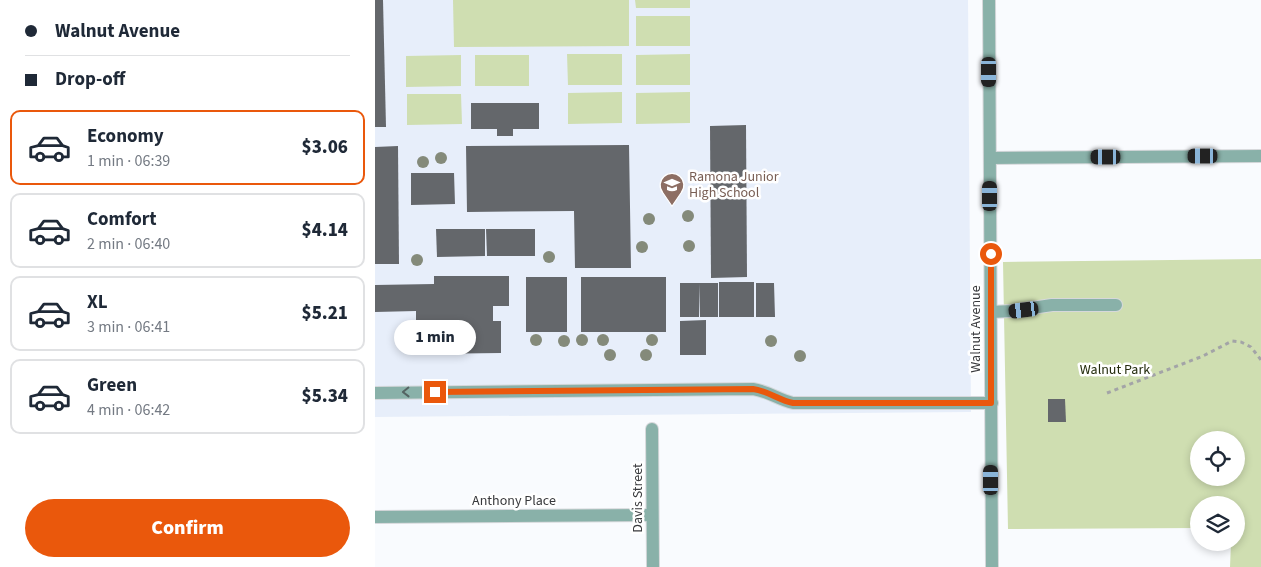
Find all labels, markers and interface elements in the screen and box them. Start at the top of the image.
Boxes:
text: Walnut Avenue [55,18,180,45]
car [981,57,996,87]
text: Drop-off [55,66,125,93]
text: Economy [87,123,164,150]
icon: car [27,125,72,170]
text: $3.06 [302,134,348,161]
car [1188,149,1218,164]
text: 1 min · 06:39 [87,150,170,172]
car [1091,150,1121,165]
place label: Ramona Junior High School [689,167,779,203]
school or university icon: Ramona Junior High School [659,172,685,206]
car [982,181,997,211]
text: Comfort [87,206,157,233]
icon: car [27,208,72,253]
text: $4.14 [302,217,348,244]
text: 2 min · 06:40 [87,233,170,255]
route start [980,243,1002,265]
street label: Walnut Avenue [966,285,986,373]
text: XL [87,289,108,316]
icon: car [27,291,72,336]
text: $5.21 [302,300,348,327]
car [1008,301,1039,319]
text: 3 min · 06:41 [87,316,170,338]
callout: 1 min [394,320,476,354]
text: 1 min [415,326,455,348]
park label: Walnut Park [1080,360,1150,380]
text: Green [87,372,137,399]
icon: car [27,374,72,419]
route end [424,381,446,403]
text: $5.34 [302,383,348,410]
one-way arrow [402,387,410,397]
text: 4 min · 06:42 [87,399,170,421]
map controls [1190,431,1245,551]
button: locate [1190,431,1245,486]
street label: Davis Street [628,463,648,533]
car [983,465,998,495]
street label: Anthony Place [472,491,556,511]
button: layers [1190,496,1245,551]
button: Confirm [25,499,350,557]

